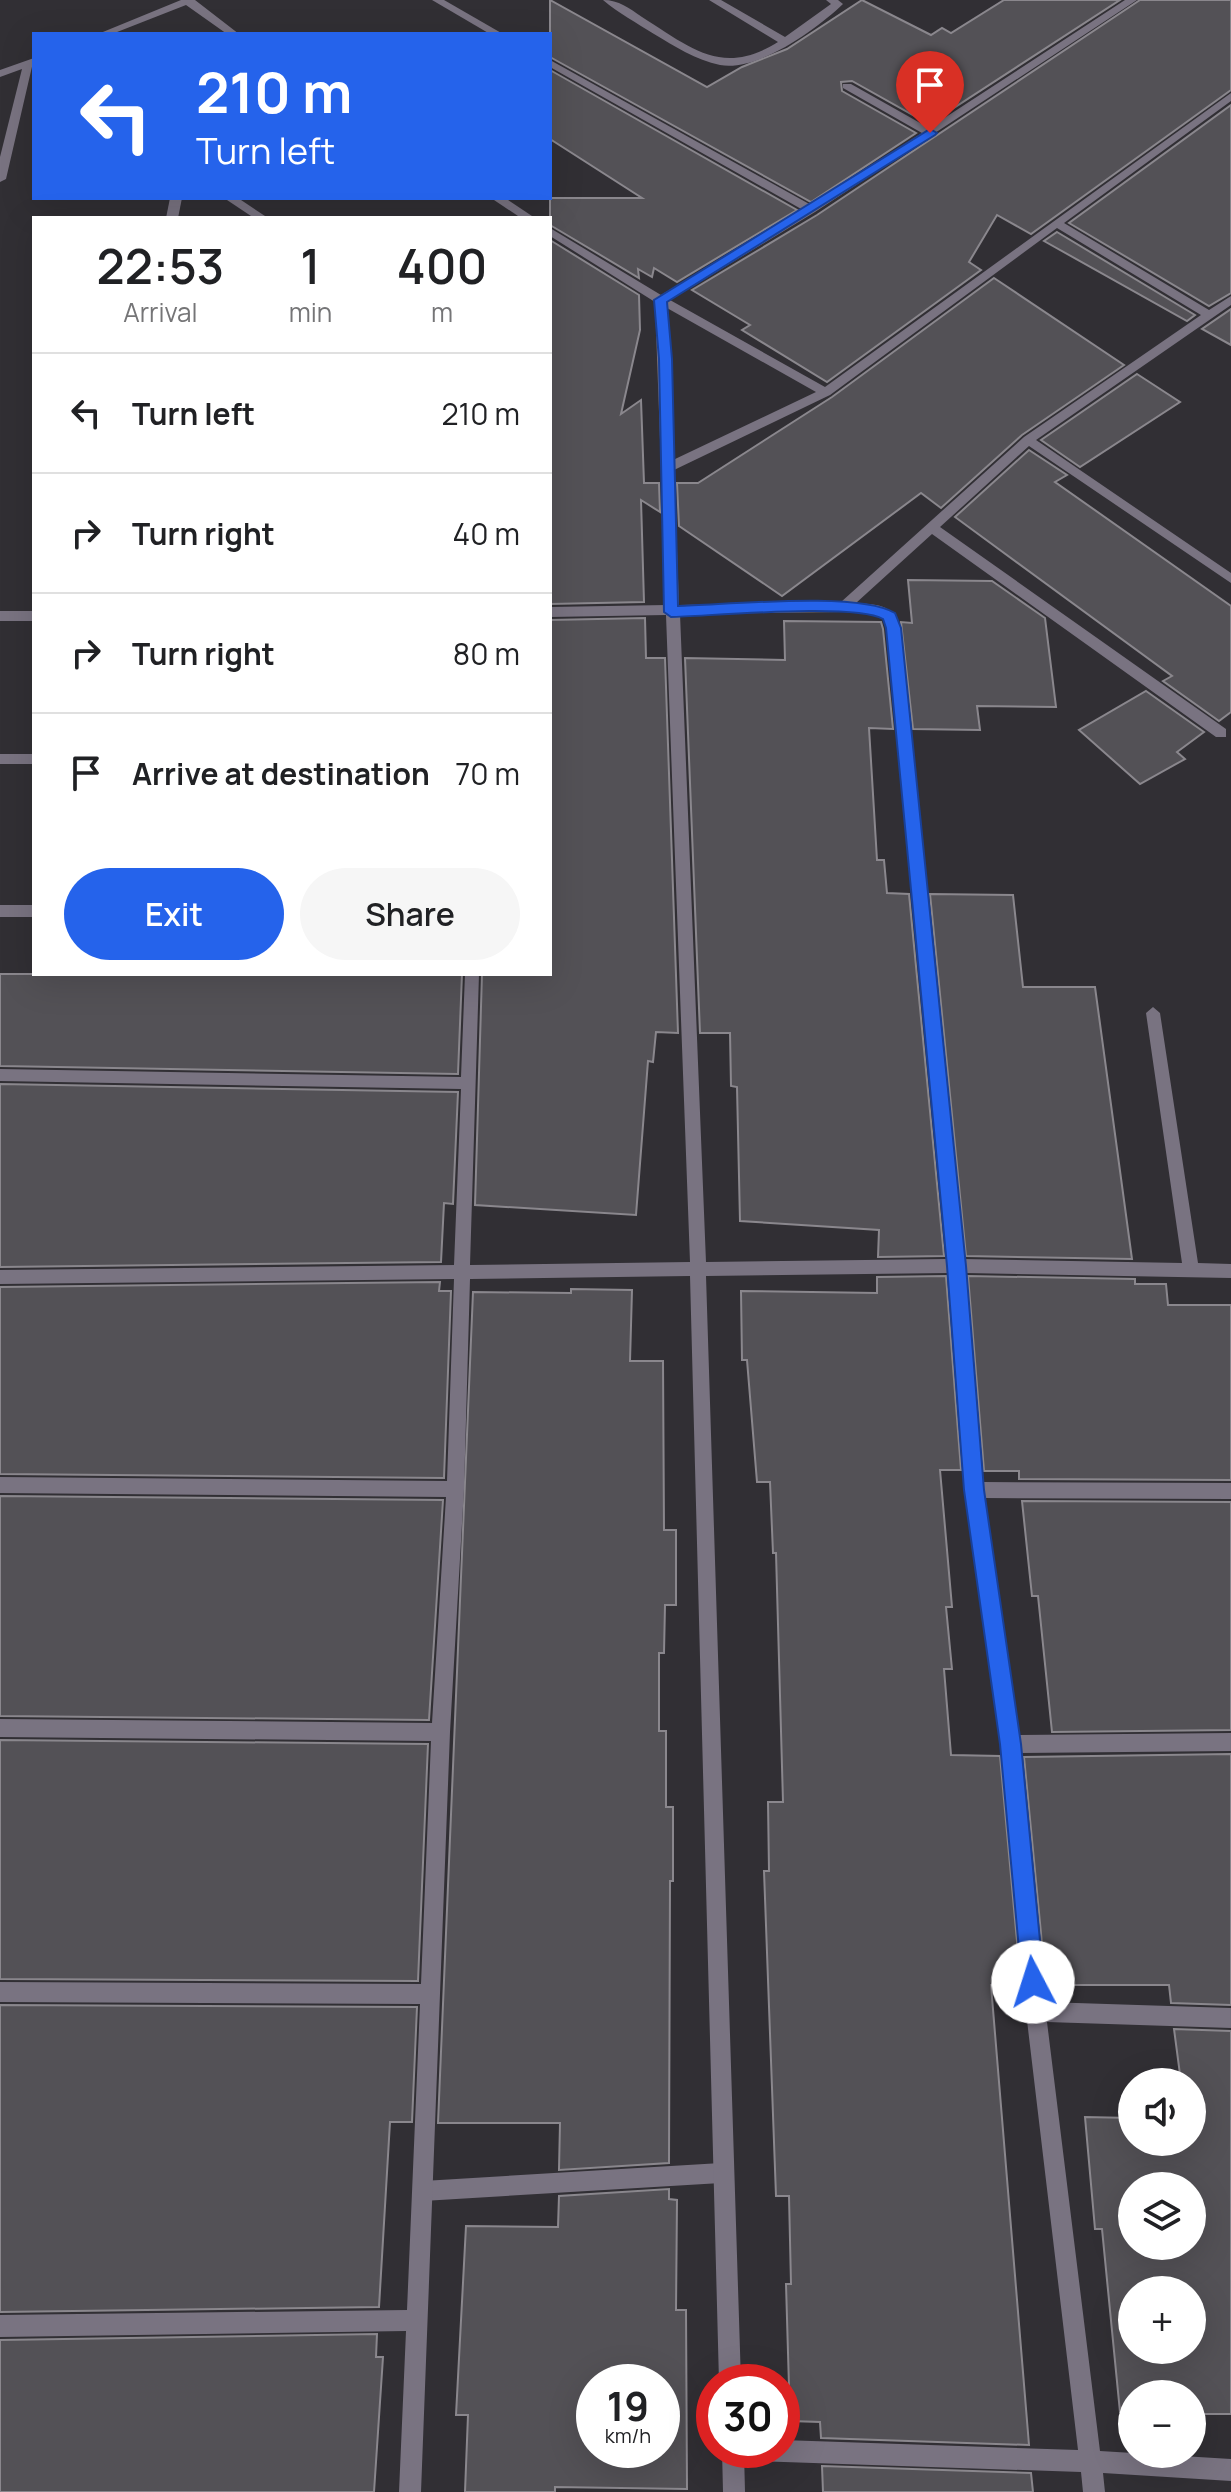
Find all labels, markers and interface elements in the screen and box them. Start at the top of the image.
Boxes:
pin [896,51,964,133]
text: 210 m [196,53,352,130]
icon: arrive [908,63,952,107]
icon: left [64,64,168,168]
text: Turn left [196,126,335,175]
text: 22:53 [97,233,224,298]
text: 1 [300,233,321,298]
text: 400 [397,233,487,298]
text: Arrival [123,294,197,330]
text: min [289,294,332,330]
text: m [431,294,453,330]
icon: left [64,391,108,435]
text: Turn left [132,393,255,434]
text: 210 m [441,393,520,434]
icon: right [64,511,108,555]
text: Turn right [132,513,275,554]
text: 40 m [453,513,520,554]
icon: right [64,631,108,675]
text: Turn right [132,633,275,674]
text: 80 m [453,633,520,674]
icon: arrive [64,751,108,795]
text: Arrive at destination [132,753,430,794]
text: 70 m [455,753,520,794]
button: Exit [64,868,284,960]
button: Share [300,868,520,960]
position arrow [991,1940,1075,2024]
map controls [1118,2068,1206,2468]
button: sound [1118,2068,1206,2156]
button: layers [1118,2172,1206,2260]
button: + [1118,2276,1206,2364]
speed limit sign: 30 [696,2364,800,2468]
text: 19 [607,2378,649,2433]
button: − [1118,2380,1206,2468]
text: km/h [605,2422,651,2449]

